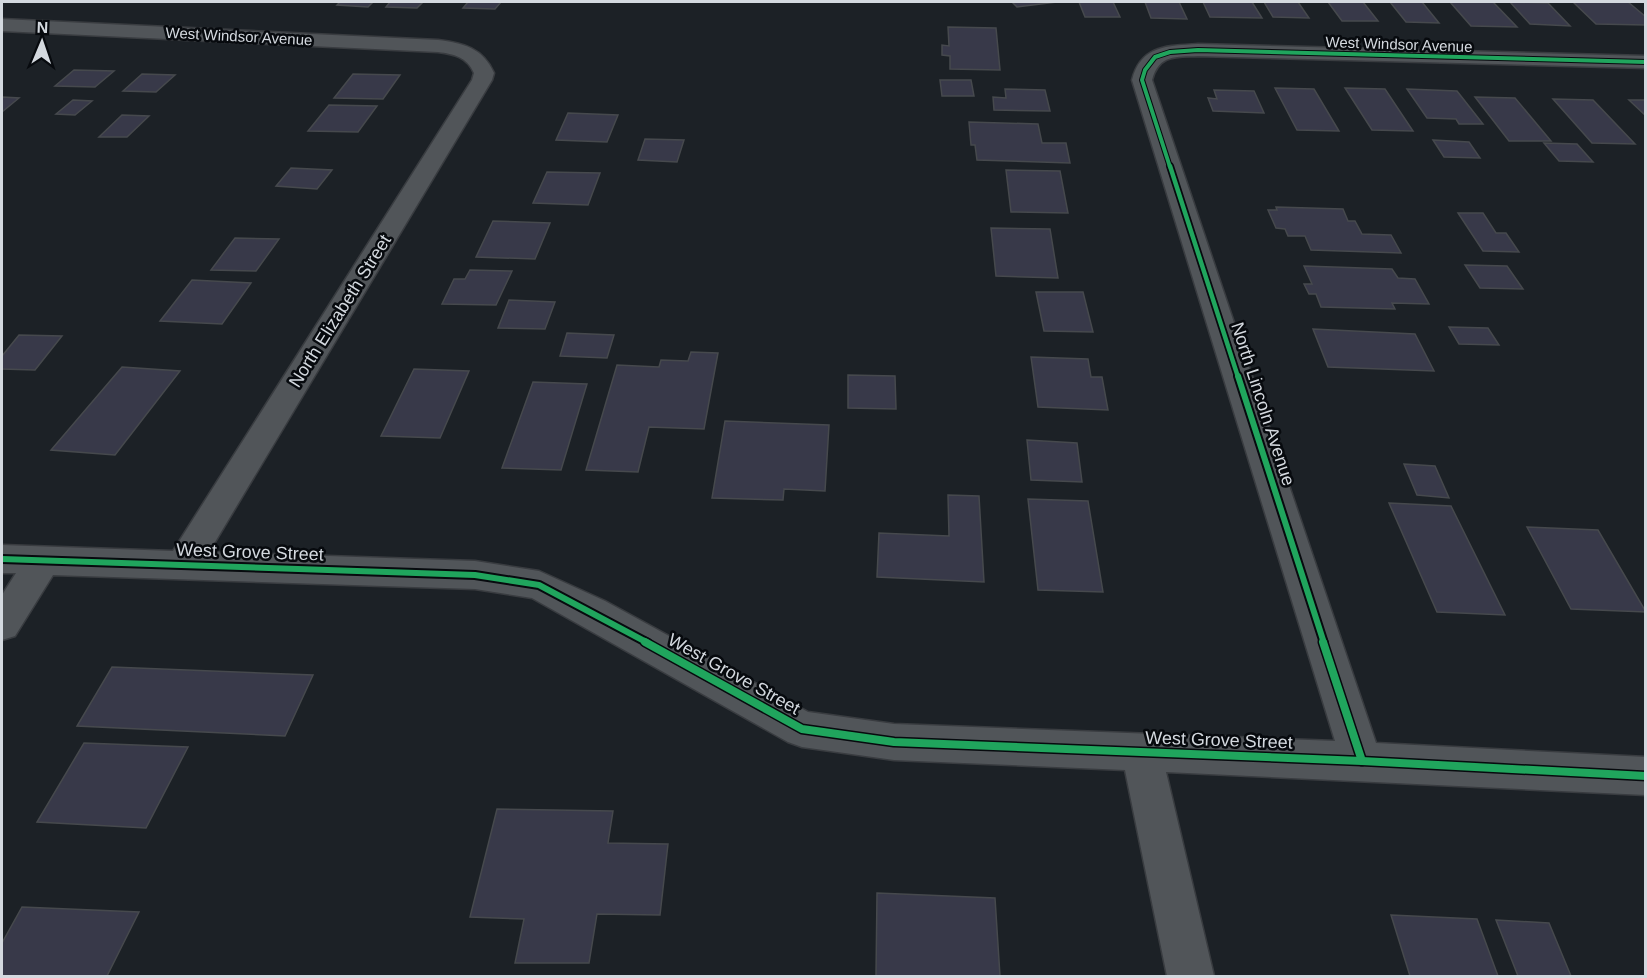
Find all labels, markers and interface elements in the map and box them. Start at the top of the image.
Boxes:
north arrow [12,12,72,72]
text: N [36,19,49,36]
street label: West Windsor Avenue [165,24,313,48]
street label: West Windsor Avenue [1325,33,1473,55]
street label: North Elizabeth Street [285,231,395,391]
street label: North Lincoln Avenue [1227,320,1299,488]
street label: West Grove Street [176,539,324,565]
street label: West Grove Street [665,629,803,719]
street label: West Grove Street [1145,727,1293,753]

